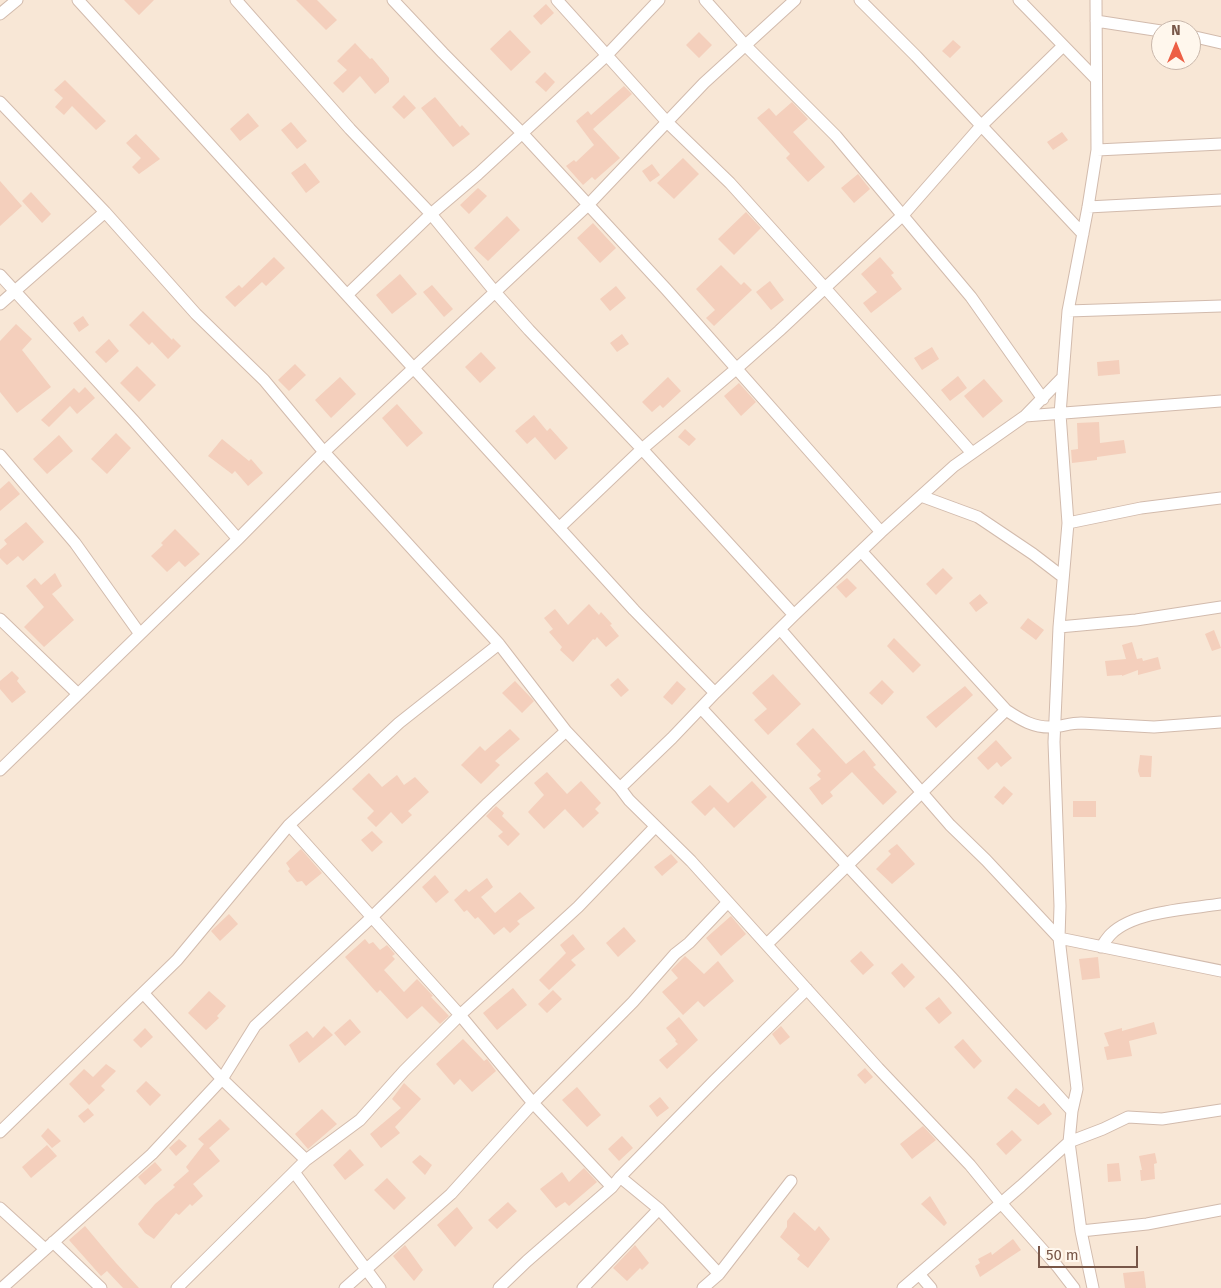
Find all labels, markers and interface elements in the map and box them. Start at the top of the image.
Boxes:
north arrow [1151,20,1201,70]
text: N [1171,22,1181,39]
scale bar [1041,1236,1141,1268]
text: 50 m [1046,1246,1079,1264]

